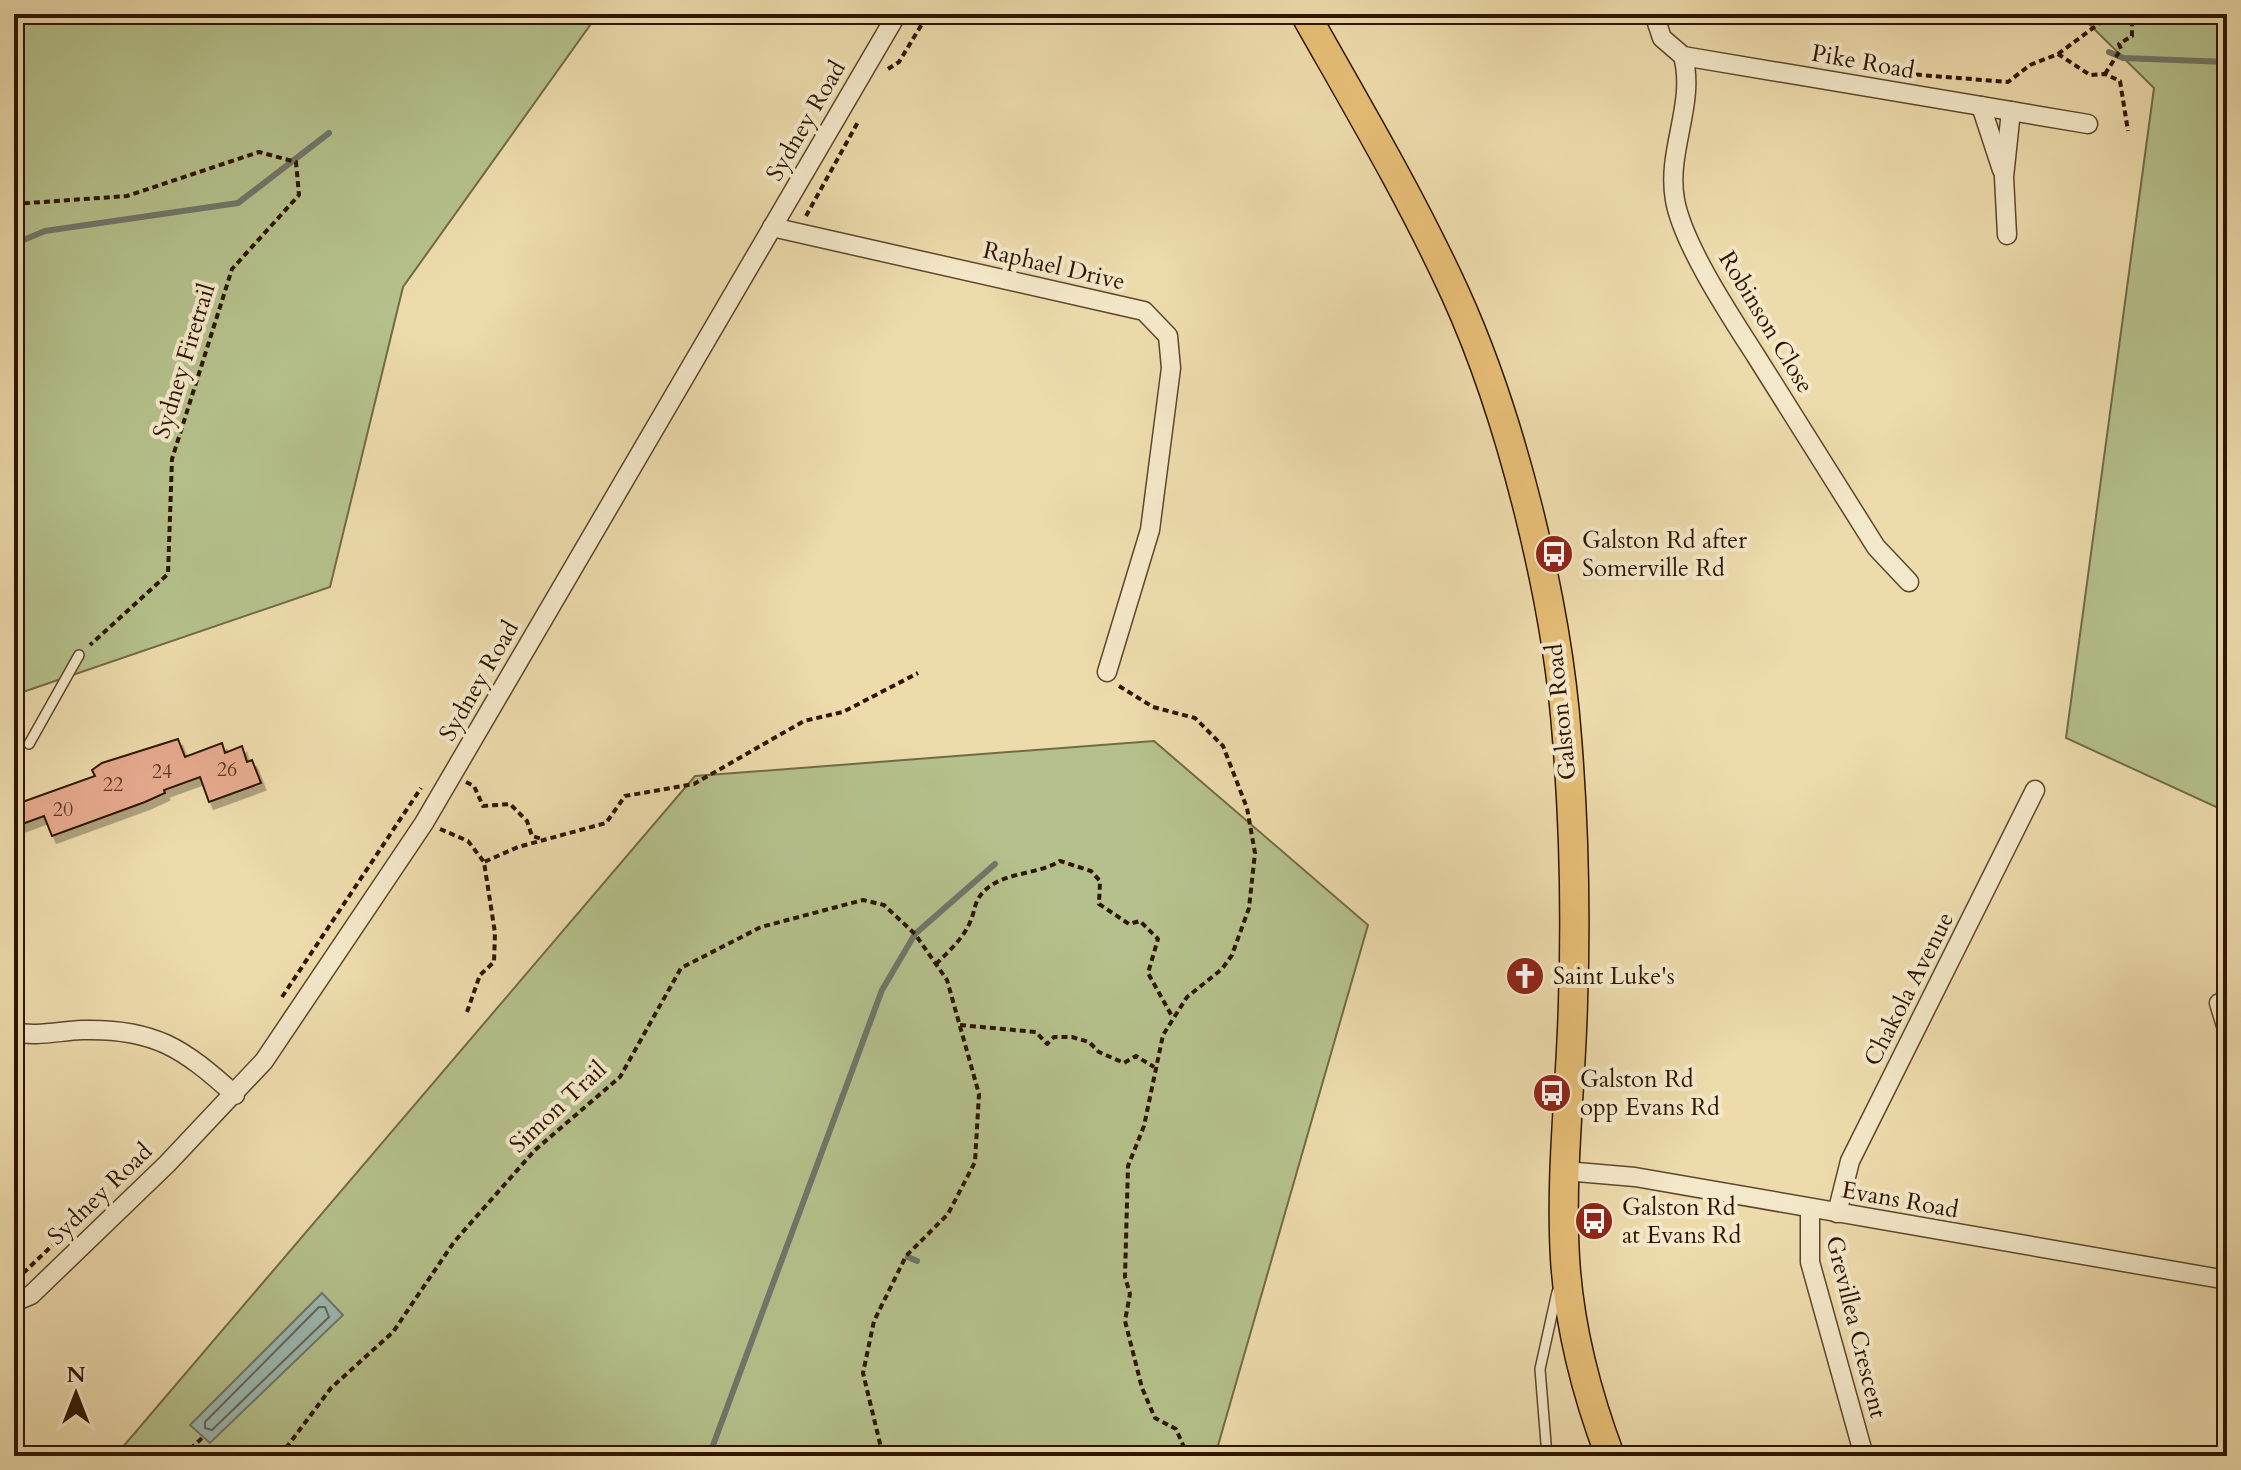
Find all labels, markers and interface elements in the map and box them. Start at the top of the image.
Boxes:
street label: Pike Road [1809,37,1917,87]
street label: Sydney Road [758,55,854,187]
street label: Raphael Drive [980,234,1128,298]
street label: Robinson Close [1711,245,1821,399]
street label: Sydney Firetrail [145,279,223,443]
place label: Galston Rd after Somerville Rd [1582,524,1747,585]
bus stop icon: Galston Rd after Somerville Rd [1533,533,1575,575]
street label: Sydney Road [431,615,527,747]
street label: Galston Road [1537,642,1585,782]
house number: 26 [217,756,237,783]
house number: 24 [152,758,172,785]
house number: 22 [103,771,123,798]
house number: 20 [53,796,73,823]
street label: Chakola Avenue [1856,906,1962,1072]
church icon: Saint Luke's [1504,955,1546,997]
place label: Saint Luke's [1553,960,1675,993]
street label: Simon Trail [502,1053,614,1161]
place label: Galston Rd opp Evans Rd [1580,1063,1720,1124]
bus stop icon: Galston Rd opp Evans Rd [1531,1072,1573,1114]
street label: Sydney Road [40,1135,160,1252]
street label: Evans Road [1839,1173,1961,1227]
place label: Galston Rd at Evans Rd [1622,1191,1741,1252]
bus stop icon: Galston Rd at Evans Rd [1573,1200,1615,1242]
street label: Grevillea Crescent [1817,1232,1895,1422]
north arrow [36,1354,116,1434]
text: N [66,1360,86,1390]

